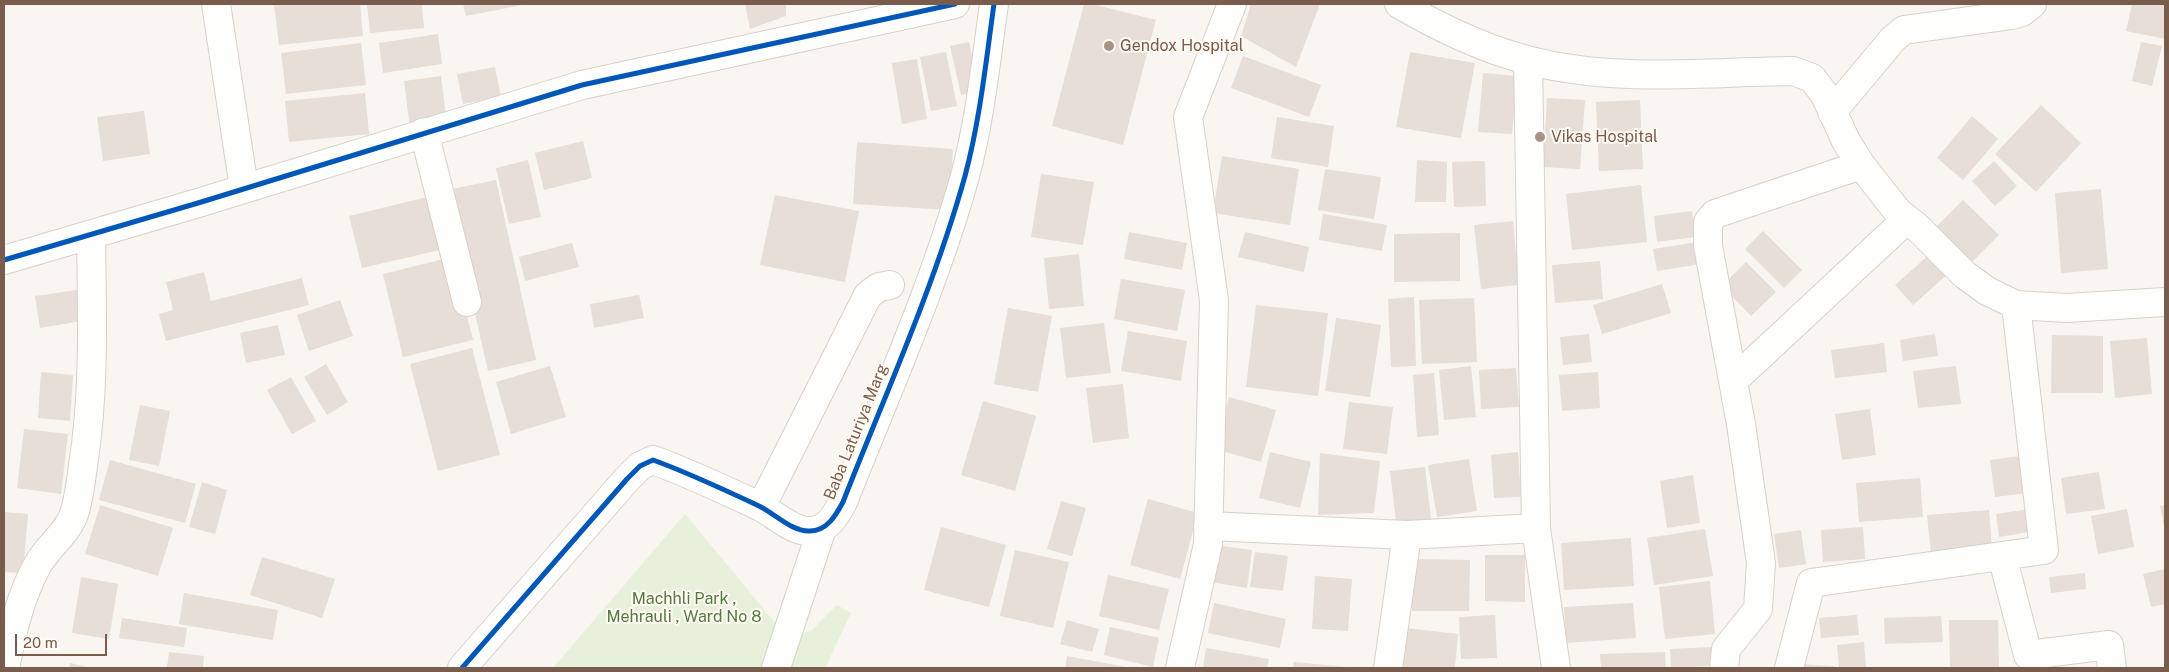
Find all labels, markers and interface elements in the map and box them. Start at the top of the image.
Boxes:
place label: Gendox Hospital [1120,36,1244,56]
marker: Gendox Hospital [1102,39,1116,53]
place label: Vikas Hospital [1551,127,1658,147]
marker: Vikas Hospital [1533,130,1547,144]
street label: Baba Laturiya Marg [820,361,892,503]
park label: Machhli Park , Mehrauli , Ward No 8 [606,589,762,627]
scale bar [18,624,110,656]
text: 20 m [23,634,58,651]

